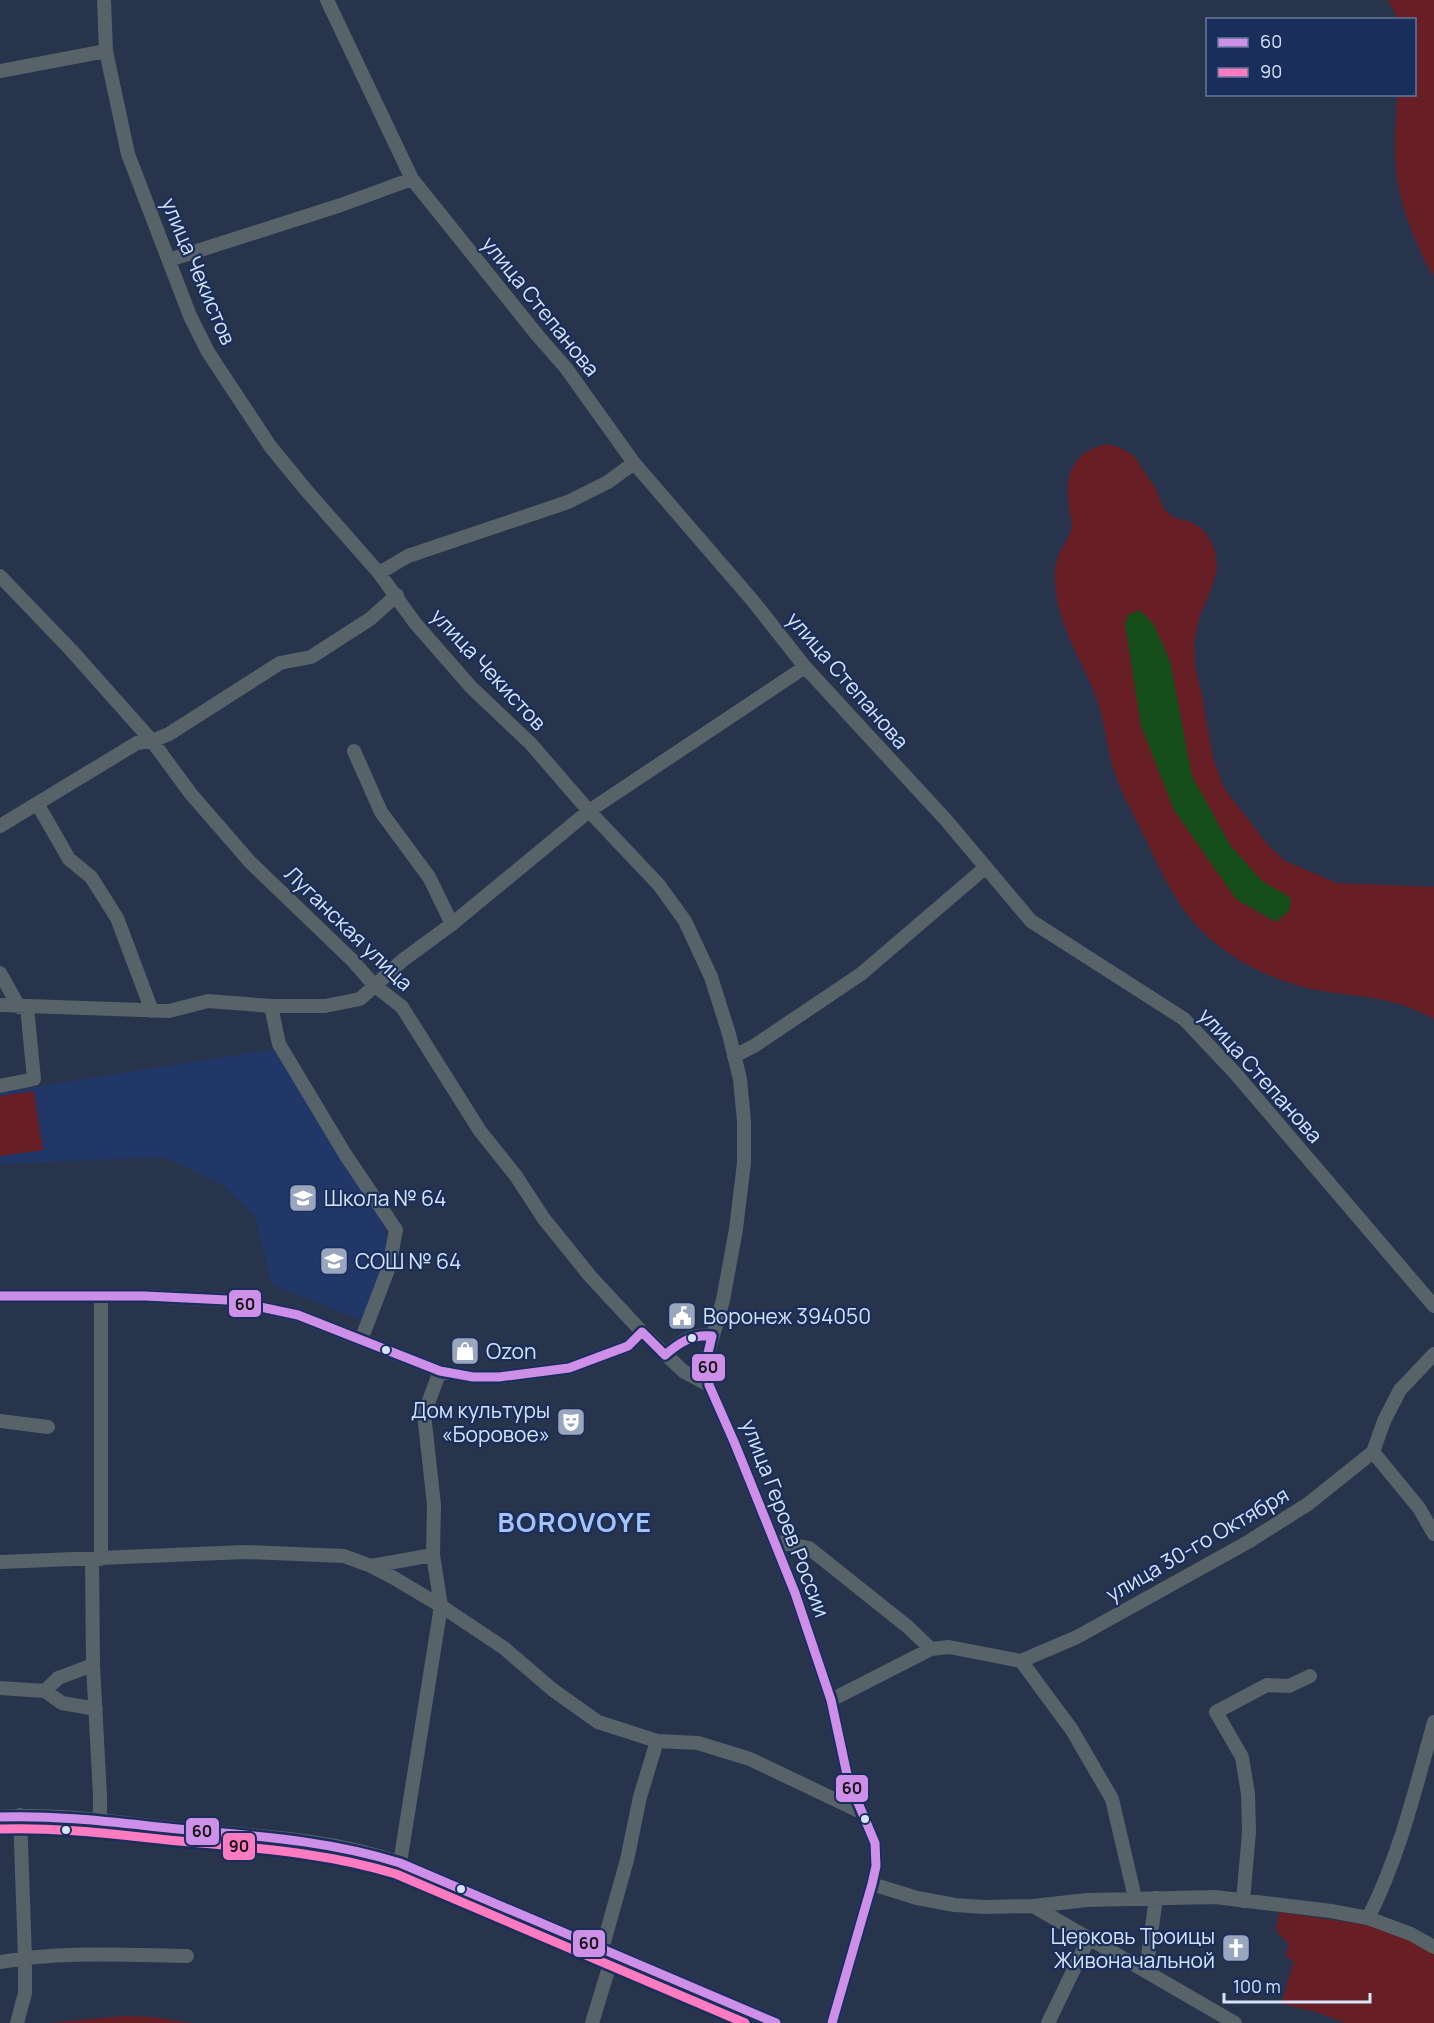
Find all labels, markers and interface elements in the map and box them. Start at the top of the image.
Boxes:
legend [1206,18,1416,96]
text: 60 [1260,29,1282,53]
text: 90 [1260,59,1282,83]
street label: улица Чекистов [155,193,243,349]
street label: улица Степанова [476,230,606,382]
street label: улица Чекистов [425,602,553,736]
street label: улица Степанова [781,606,915,754]
street label: Луганская улица [279,860,419,996]
street label: улица Степанова [1193,1001,1329,1149]
school or university icon: Школа № 64 [287,1182,319,1214]
place label: Школа № 64 [324,1184,446,1212]
school or university icon: СОШ № 64 [318,1245,350,1277]
place label: СОШ № 64 [355,1247,461,1275]
line badge: 60 [228,1289,262,1318]
text: 60 [235,1293,255,1315]
public building icon: Воронеж 394050 [666,1300,698,1332]
place label: Воронеж 394050 [703,1302,871,1330]
unlabelled marker [686,1332,698,1344]
shop icon: Ozon [449,1335,481,1367]
place label: Ozon [486,1337,536,1365]
unlabelled marker [380,1344,392,1356]
line badge: 60 [691,1353,726,1382]
text: 60 [698,1356,718,1378]
place label: Дом культуры «Боровое» [411,1396,550,1448]
theatre icon: Дом культуры «Боровое» [555,1406,587,1438]
street label: улица Героев России [735,1415,837,1621]
street label: улица 30-го Октября [1101,1480,1293,1608]
district label: BOROVOYE [497,1503,653,1540]
line badge: 60 [835,1774,869,1803]
text: 60 [842,1777,862,1799]
unlabelled marker [859,1813,871,1825]
line badge: 60 [185,1817,220,1846]
text: 60 [192,1820,212,1842]
unlabelled marker [60,1824,72,1836]
line badge: 90 [222,1832,256,1861]
text: 90 [229,1835,249,1857]
unlabelled marker [455,1883,467,1895]
place label: Церковь Троицы Живоначальной [1051,1922,1215,1974]
line badge: 60 [572,1929,606,1958]
text: 60 [579,1932,599,1954]
church icon: Церковь Троицы Живоначальной [1220,1932,1252,1964]
scale bar [1224,1966,1370,2004]
text: 100 m [1233,1974,1281,1998]

